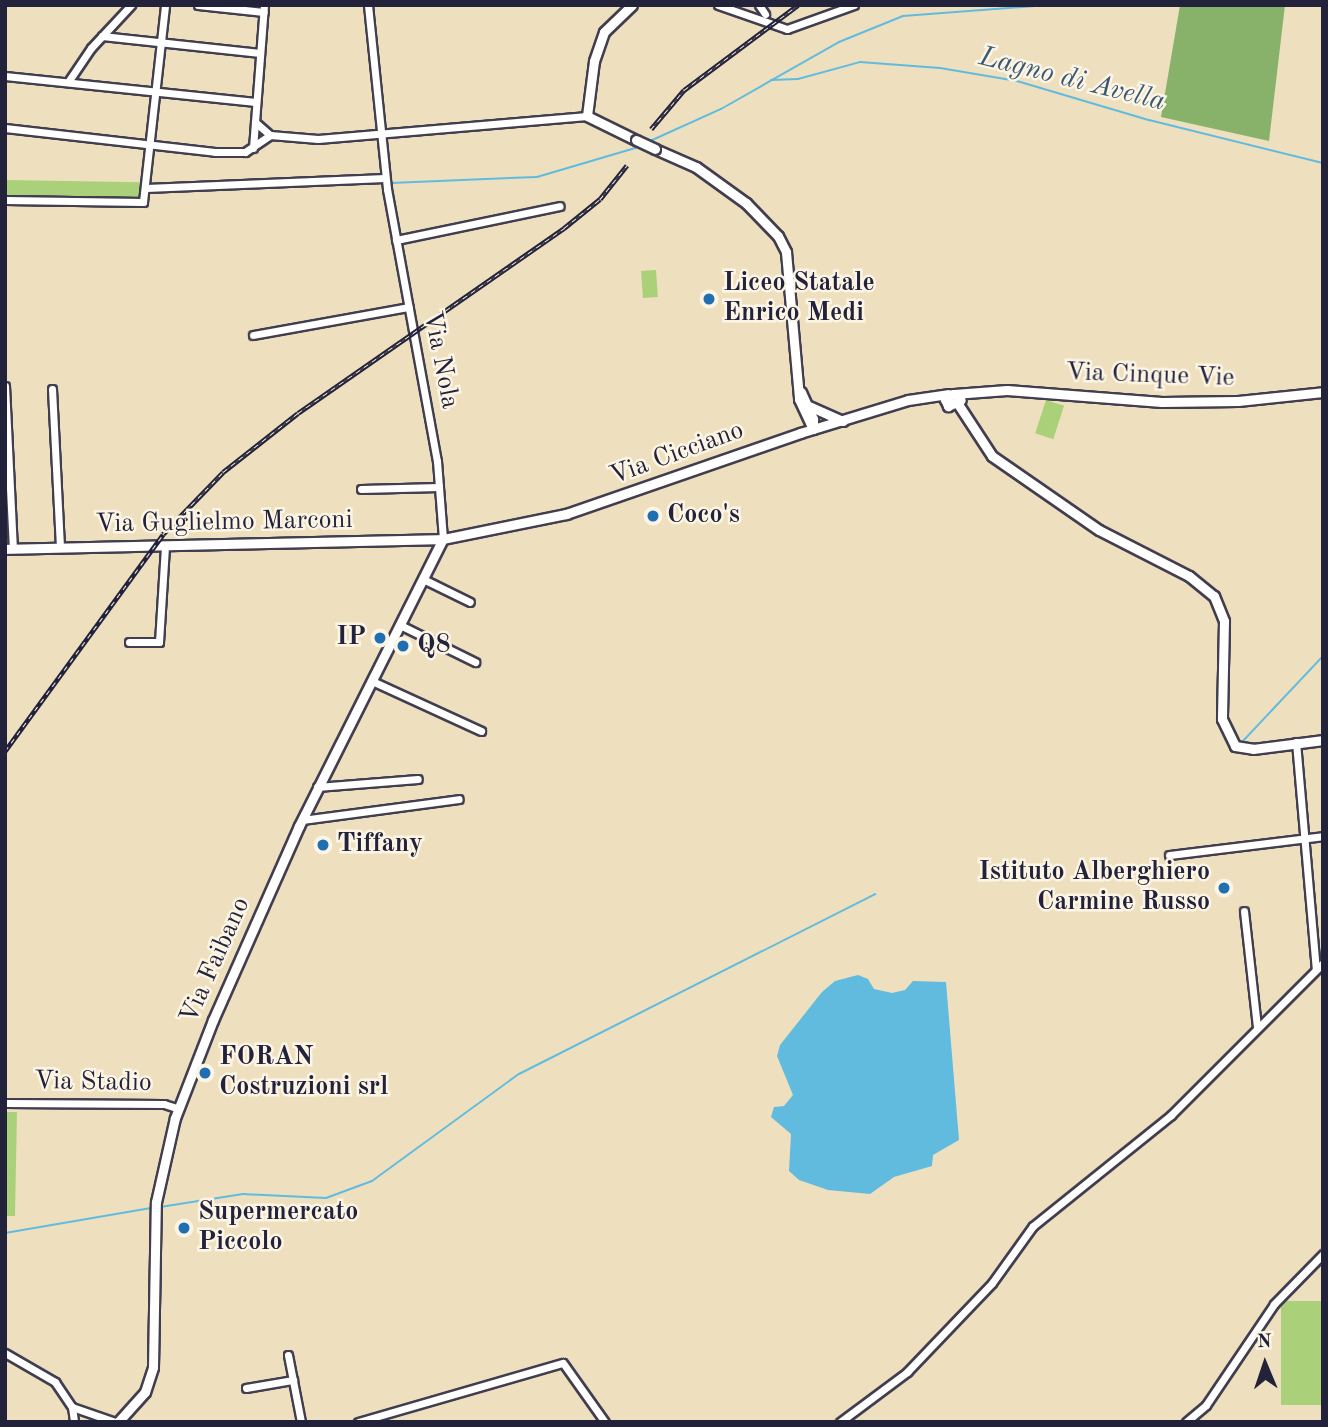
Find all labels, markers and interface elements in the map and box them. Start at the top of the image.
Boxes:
water label: Lagno di Avella [975,41,1169,119]
place label: Liceo Statale Enrico Medi [723,268,875,330]
marker: Liceo Statale Enrico Medi [701,291,717,307]
street label: Via Nola [415,309,465,411]
street label: Via Cinque Vie [1065,357,1235,395]
street label: Via Cicciano [606,415,748,493]
place label: Coco's [667,500,740,532]
street label: Via Guglielmo Marconi [95,505,353,541]
marker: Coco's [645,508,661,524]
place label: IP [336,622,366,654]
marker: IP [372,630,388,646]
place label: Q8 [417,630,451,662]
marker: Q8 [395,638,411,654]
place label: Tiffany [337,829,423,861]
marker: Tiffany [315,837,331,853]
place label: Istituto Alberghiero Carmine Russo [978,857,1210,918]
marker: Istituto Alberghiero Carmine Russo [1216,880,1232,896]
street label: Via Faibano [174,893,258,1029]
place label: FORAN Costruzioni srl [219,1042,388,1104]
marker: FORAN Costruzioni srl [197,1065,213,1081]
street label: Via Stadio [34,1066,152,1100]
place label: Supermercato Piccolo [198,1197,358,1258]
marker: Supermercato Piccolo [176,1220,192,1236]
north arrow [1230,1329,1300,1399]
text: N [1257,1333,1272,1352]

